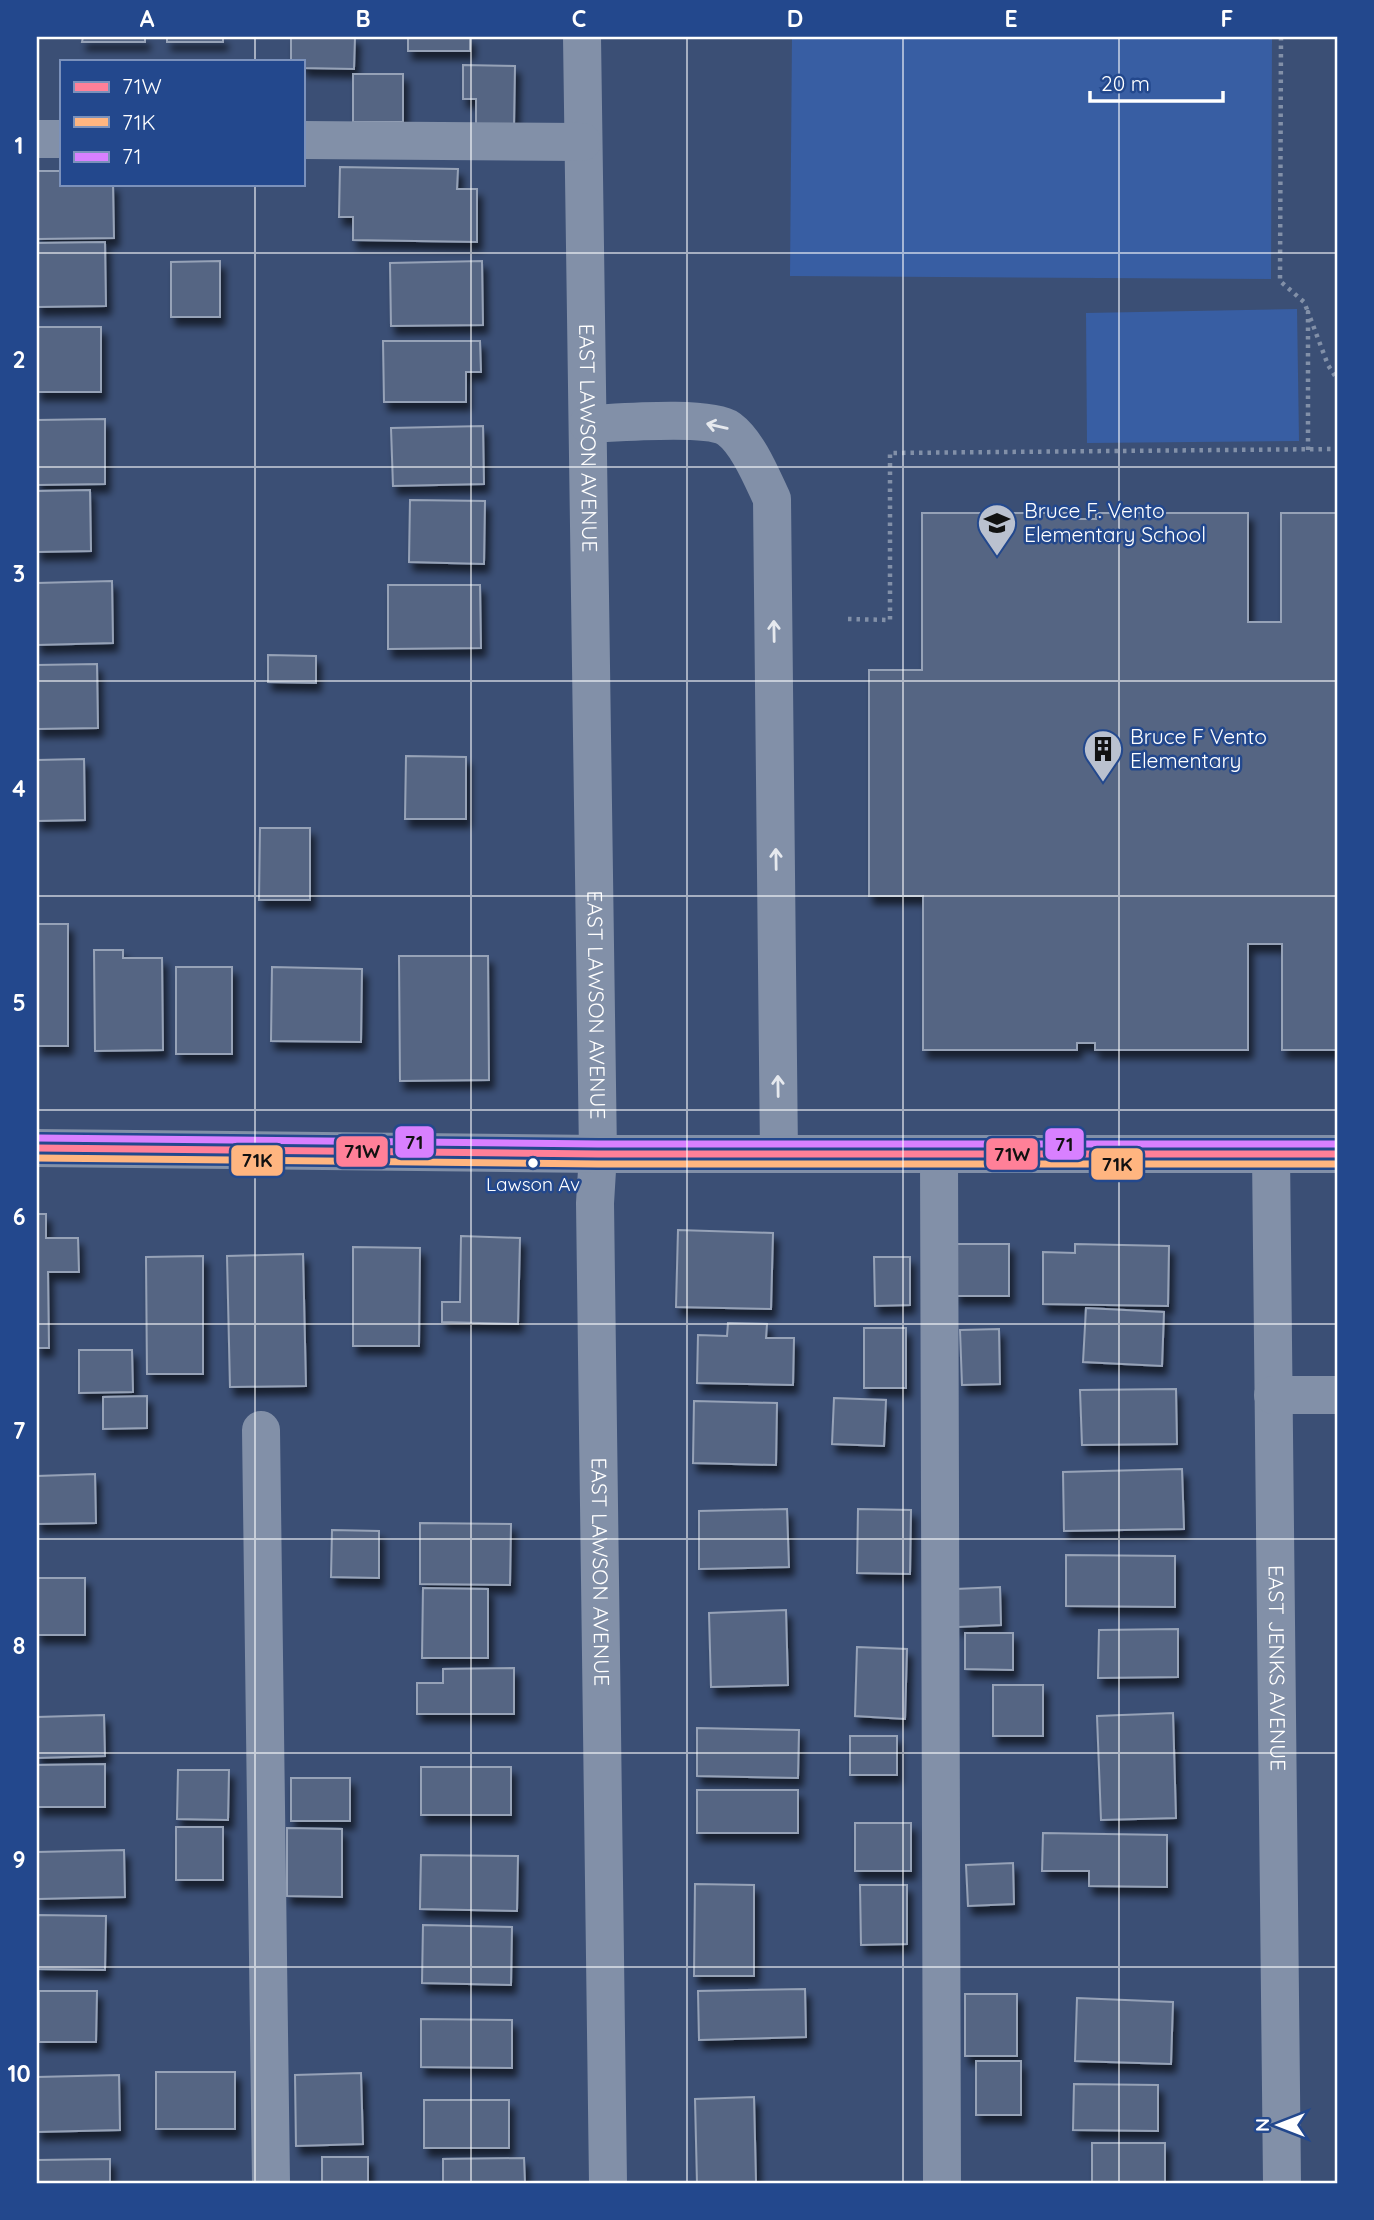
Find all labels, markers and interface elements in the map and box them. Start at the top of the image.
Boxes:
text: A [140,4,155,33]
text: B [355,4,371,33]
text: C [572,4,586,33]
text: D [787,4,803,33]
text: E [1004,4,1018,33]
text: F [1221,4,1233,33]
legend [60,60,304,186]
scale bar [1090,60,1224,104]
text: 20 m [1101,70,1150,96]
text: 71W [122,73,162,99]
text: 71K [122,109,156,135]
text: 1 [15,131,23,160]
text: 71 [122,143,142,169]
street label: EAST LAWSON AVENUE [574,323,603,553]
text: 2 [12,345,26,374]
one-way arrow [706,419,729,433]
place label: Bruce F. Vento Elementary School [1024,497,1206,547]
school or university icon: Bruce F. Vento Elementary School [976,502,1018,557]
text: 3 [13,559,25,588]
one-way arrow [767,620,780,643]
place label: Bruce F Vento Elementary [1130,723,1267,773]
building icon: Bruce F Vento Elementary [1082,728,1124,783]
text: 4 [12,774,26,803]
one-way arrow [769,847,783,870]
street label: EAST LAWSON AVENUE [582,890,612,1119]
text: 5 [12,988,26,1017]
one-way arrow [771,1075,785,1098]
line badge: 71 [394,1125,435,1159]
line badge: 71 [1044,1127,1085,1161]
text: 71 [405,1130,423,1154]
text: 71 [1055,1132,1073,1156]
line badge: 71W [335,1135,389,1168]
line badge: 71W [985,1137,1039,1171]
text: 71W [344,1139,380,1163]
text: 71W [994,1142,1030,1166]
line badge: 71K [230,1144,284,1177]
line badge: 71K [1090,1147,1144,1181]
text: 71K [241,1148,273,1172]
text: 71K [1101,1152,1133,1176]
marker: Lawson Av [526,1156,540,1170]
place label: Lawson Av [486,1172,580,1196]
text: 6 [13,1202,25,1231]
text: 7 [13,1416,26,1445]
street label: EAST LAWSON AVENUE [586,1457,615,1686]
street label: EAST JENKS AVENUE [1263,1565,1292,1771]
text: 8 [13,1631,25,1660]
text: 9 [12,1845,26,1874]
text: 10 [7,2059,31,2088]
north arrow [1244,2090,1314,2160]
text: N [1250,2118,1274,2132]

